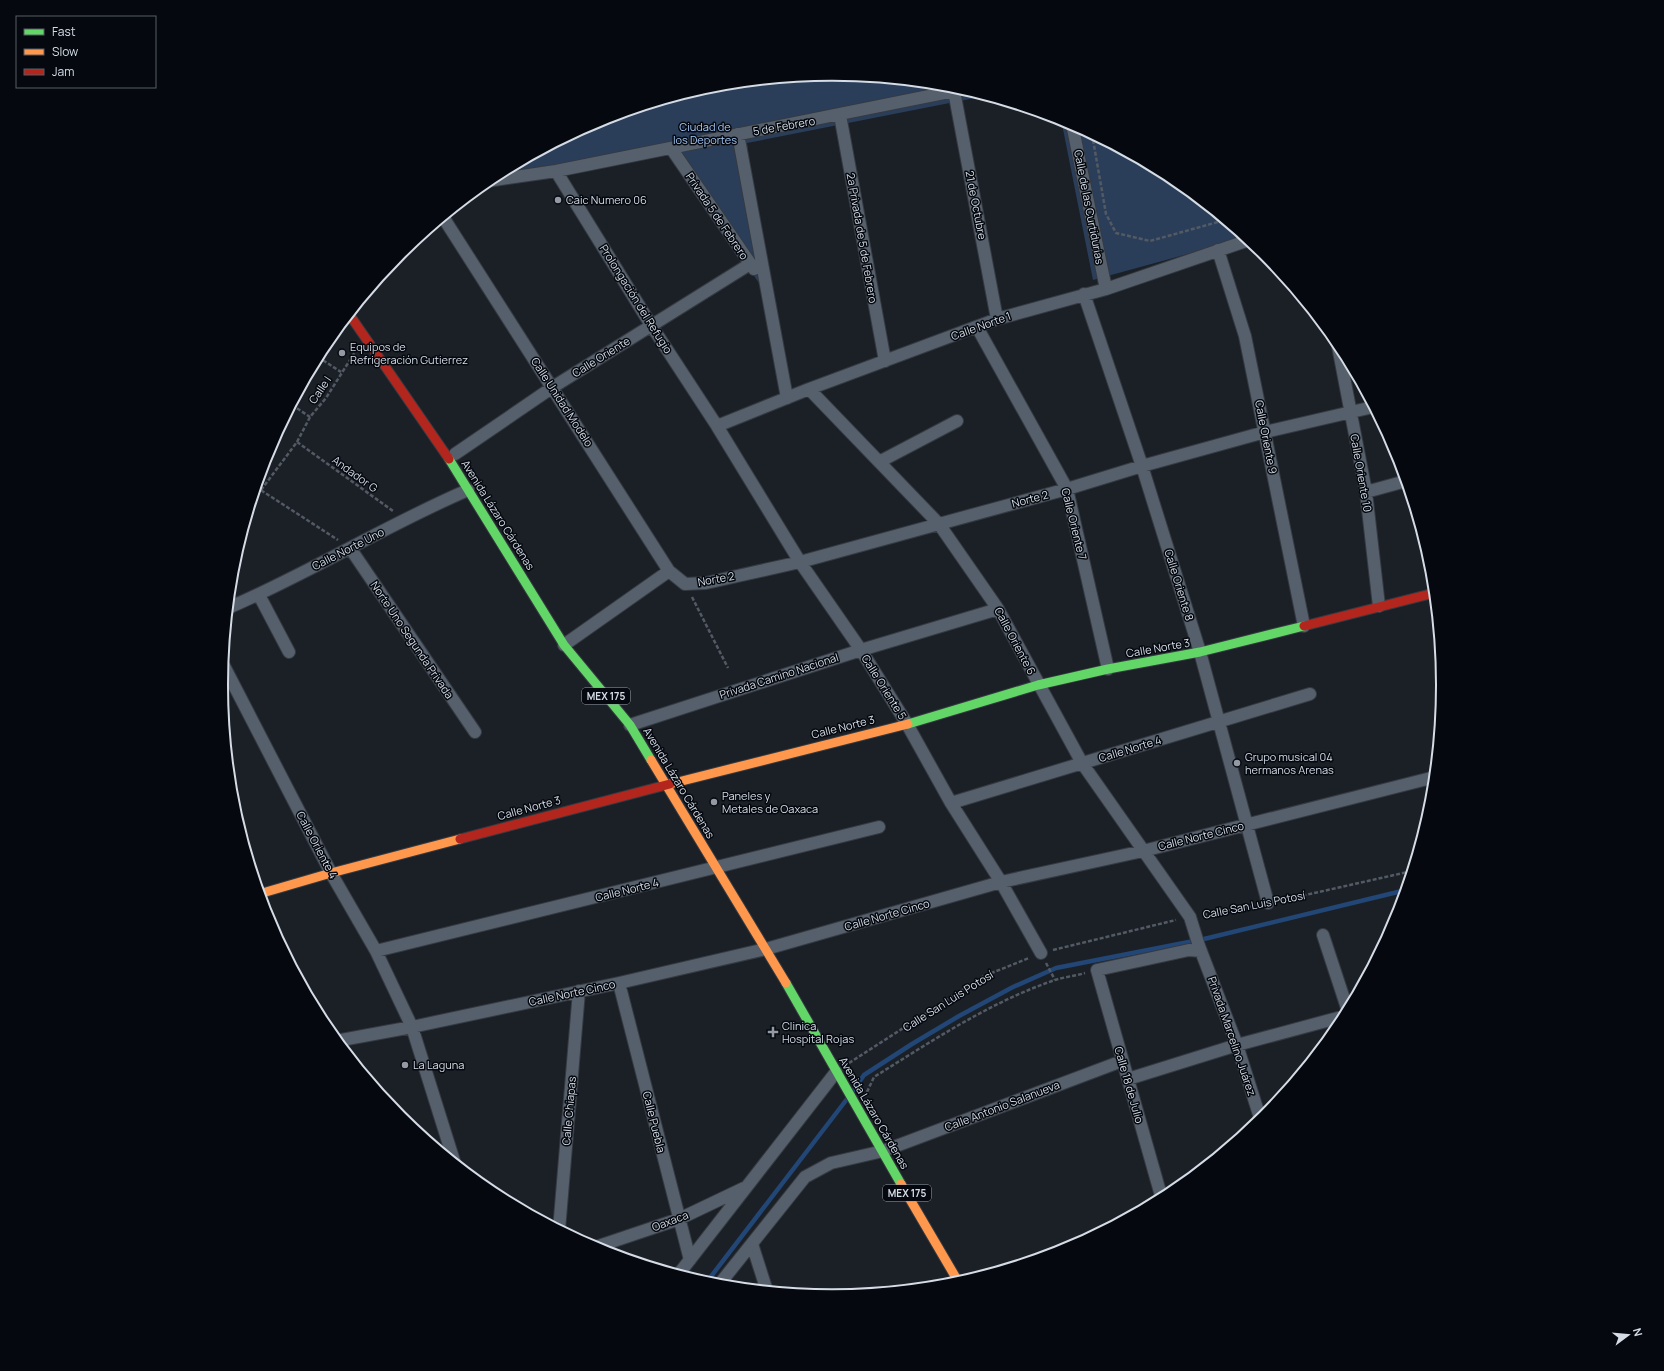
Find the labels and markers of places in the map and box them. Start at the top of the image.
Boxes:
place label: Caic Numero 06 [566,192,647,207]
marker: Caic Numero 06 [553,195,563,205]
place label: Equipos de Refrigeración Gutierrez [350,339,468,367]
marker: Equipos de Refrigeración Gutierrez [337,348,347,358]
place label: Grupo musical 04 hermanos Arenas [1245,749,1334,777]
marker: Grupo musical 04 hermanos Arenas [1232,758,1242,768]
place label: Paneles y Metales de Oaxaca [722,788,818,816]
marker: Paneles y Metales de Oaxaca [709,797,719,807]
place label: Clinica Hospital Rojas [782,1018,854,1046]
marker: Clinica Hospital Rojas [767,1026,779,1038]
place label: La Laguna [413,1057,464,1072]
marker: La Laguna [400,1060,410,1070]

